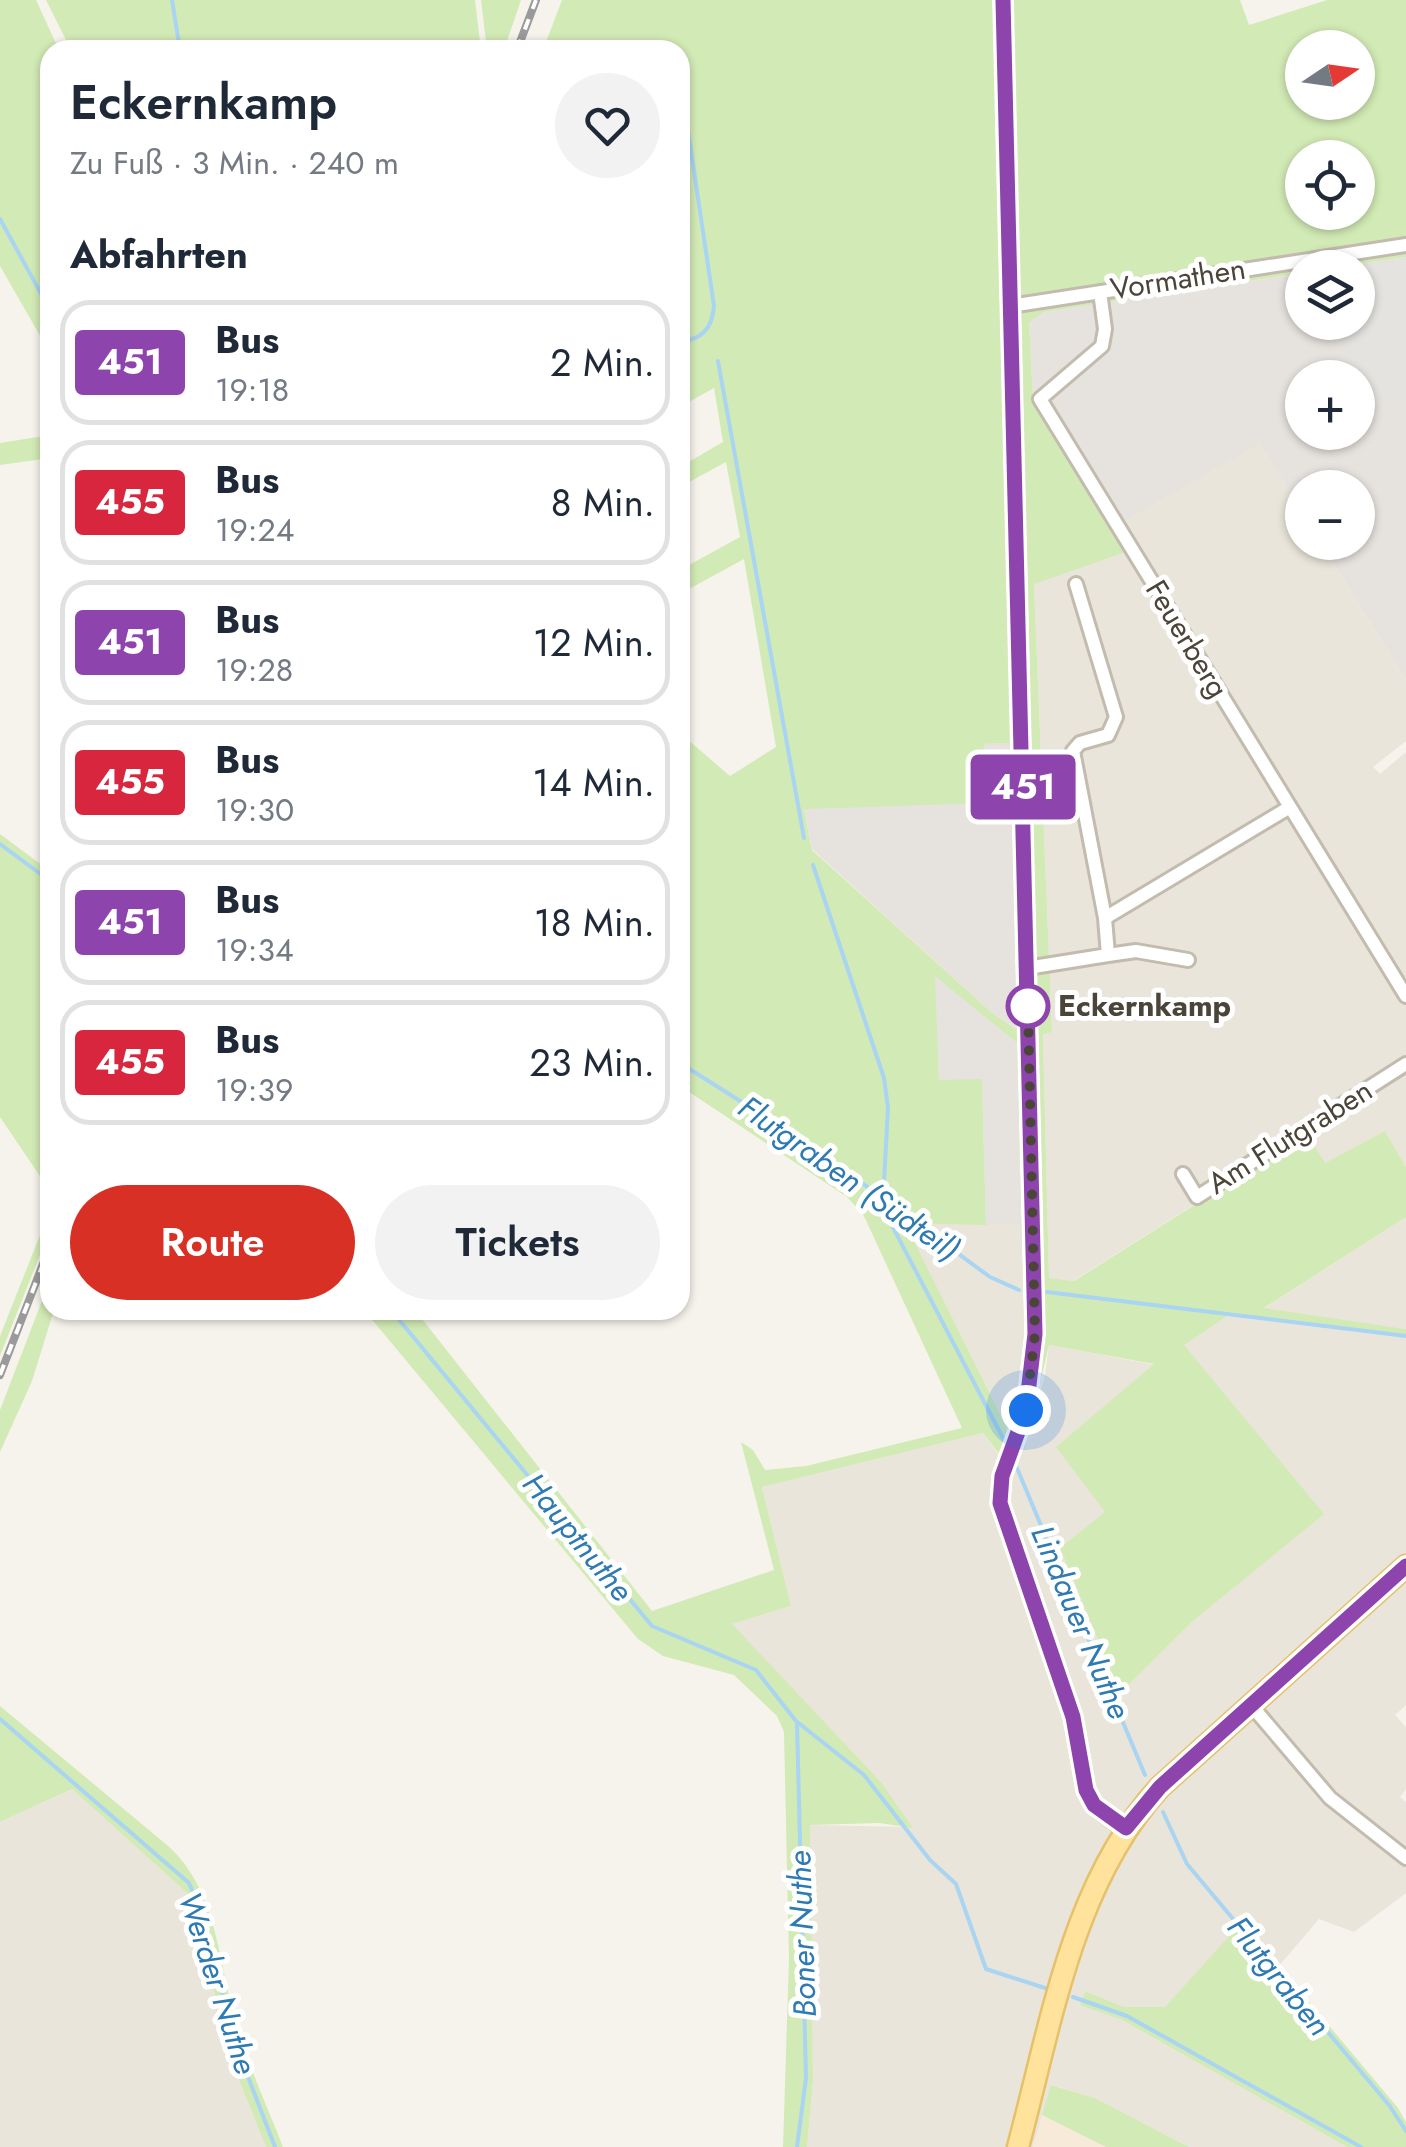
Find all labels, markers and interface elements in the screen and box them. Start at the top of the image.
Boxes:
north arrow [1285,30,1375,120]
map controls [1285,30,1375,560]
text: Eckernkamp [70,68,337,137]
button: heart [555,73,660,178]
text: Zu Fuß · 3 Min. · 240 m [70,140,399,186]
button: locate [1285,140,1375,230]
text: Abfahrten [70,227,248,282]
street label: Vormathen [1107,247,1248,310]
button: layers [1285,250,1375,340]
text: Bus [215,312,279,367]
text: 2 Min. [550,335,655,390]
text: 451 [98,337,162,387]
button: + [1285,360,1375,450]
text: 19:18 [215,367,289,413]
text: Bus [215,452,279,507]
button: − [1285,470,1375,560]
text: 8 Min. [551,475,655,530]
text: 455 [95,477,165,527]
text: 19:24 [215,507,294,553]
street label: Feuerberg [1135,572,1239,706]
text: Bus [215,592,279,647]
text: 12 Min. [533,615,655,670]
text: 451 [98,617,162,667]
text: 19:28 [215,647,293,693]
text: Bus [215,732,279,787]
line badge: 451 [966,754,1080,820]
text: 14 Min. [532,755,655,810]
text: 455 [95,757,165,807]
text: 451 [991,762,1055,812]
text: 19:30 [215,787,294,833]
text: Bus [215,872,279,927]
text: 18 Min. [534,895,655,950]
text: 451 [98,897,162,947]
text: 19:34 [215,927,294,973]
place label: Eckernkamp [1058,984,1231,1027]
marker: Eckernkamp [1007,985,1049,1027]
text: Bus [215,1012,279,1067]
text: 23 Min. [529,1035,655,1090]
text: 455 [95,1037,165,1087]
text: 19:39 [215,1067,293,1113]
street label: Am Flutgraben [1199,1069,1380,1204]
water label: Flutgraben (Südteil) [729,1084,969,1272]
button: Route [70,1185,355,1300]
button: Tickets [375,1185,660,1300]
your location [1001,1385,1051,1435]
water label: Hauptnuthe [512,1463,644,1611]
water label: Lindauer Nuthe [1020,1518,1142,1726]
water label: Boner Nuthe [776,1850,828,2018]
water label: Werder Nuthe [167,1886,269,2080]
water label: Flutgraben [1216,1906,1342,2046]

